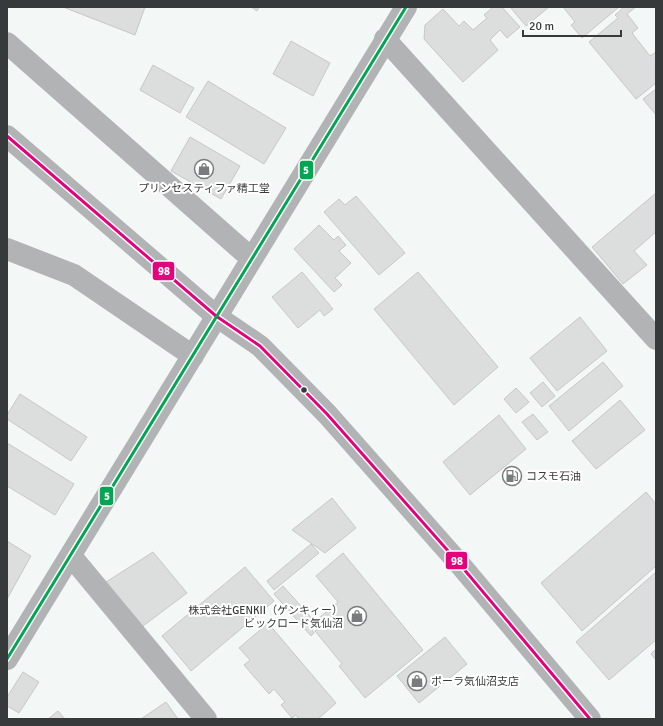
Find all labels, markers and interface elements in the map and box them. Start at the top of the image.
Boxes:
scale bar [523,12,621,38]
text: 20 m [529,19,554,34]
shop icon: プリンセスティファ精工堂 [193,158,215,180]
line badge: 5 [299,160,314,180]
text: 5 [303,164,309,177]
place label: プリンセスティファ精工堂 [138,182,270,195]
line badge: 98 [152,261,175,281]
text: 98 [158,265,170,278]
unlabelled marker [299,385,309,395]
fuel station icon: コスモ石油 [501,465,523,487]
place label: コスモ石油 [526,470,581,483]
line badge: 5 [99,486,114,506]
text: 5 [104,490,110,503]
line badge: 98 [445,551,468,570]
text: 98 [451,555,463,568]
place label: 株式会社GENKII（ゲンキィー） ビックロード気仙沼 [188,604,343,630]
shop icon: 株式会社GENKII（ゲンキィー） ビックロード気仙沼 [346,605,368,627]
shop icon: ポーラ気仙沼支店 [406,670,428,692]
place label: ポーラ気仙沼支店 [431,675,519,688]

